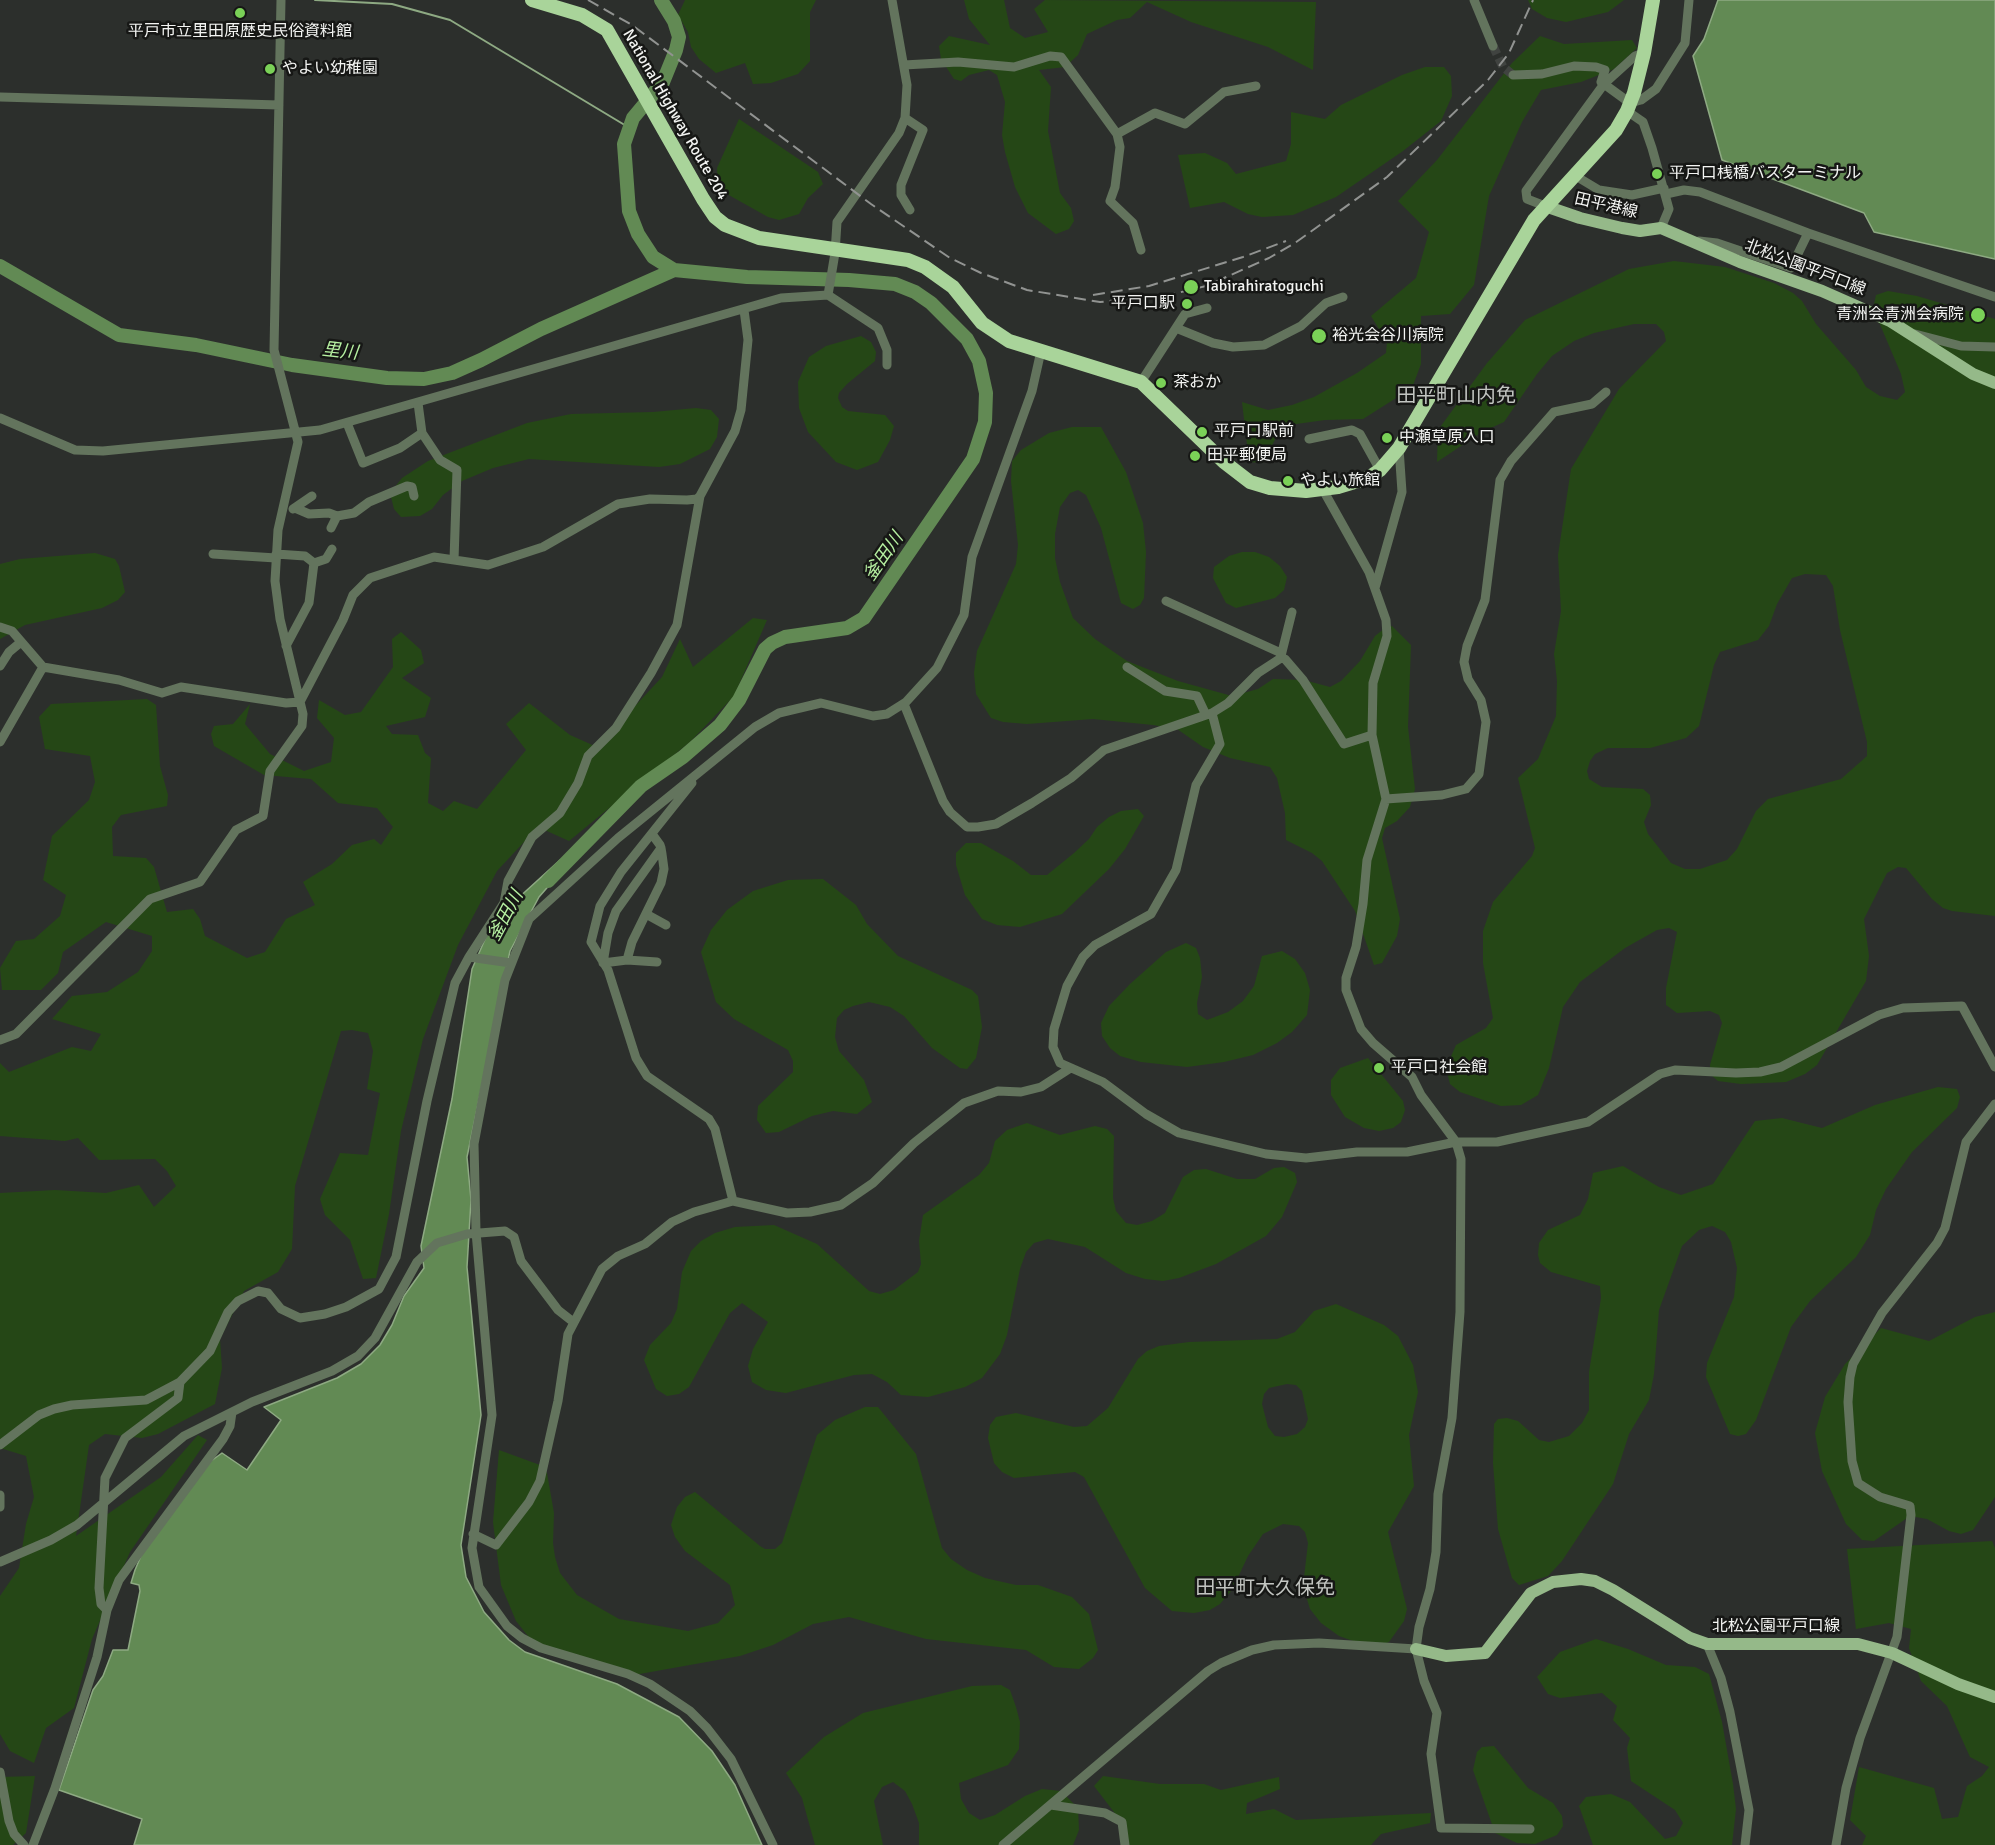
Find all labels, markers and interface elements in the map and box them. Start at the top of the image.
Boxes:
marker: 平戸市立里田原歴史民俗資料館 [233,6,247,20]
place label: 平戸市立里田原歴史民俗資料館 [128,22,352,42]
street label: National Highway Route 204 [618,26,732,204]
place label: やよい幼稚園 [282,59,378,79]
marker: やよい幼稚園 [263,62,277,76]
place label: 平戸口桟橋バスターミナル [1669,164,1861,184]
marker: 平戸口桟橋バスターミナル [1650,167,1664,181]
street label: 田平港線 [1573,189,1639,223]
street label: 北松公園平戸口線 [1742,236,1868,300]
place label: Tabirahiratoguchi [1204,277,1324,297]
marker: Tabirahiratoguchi [1182,278,1200,296]
place label: 平戸口駅 [1111,294,1175,314]
marker: 平戸口駅 [1180,297,1194,311]
place label: 青洲会青洲会病院 [1836,305,1964,325]
marker: 青洲会青洲会病院 [1969,306,1987,324]
place label: 裕光会谷川病院 [1332,326,1444,346]
marker: 裕光会谷川病院 [1310,327,1328,345]
water label: 里川 [321,339,359,365]
place label: 茶おか [1173,373,1221,393]
marker: 茶おか [1154,376,1168,390]
district label: 田平町山内免 [1396,385,1516,409]
place label: 平戸口駅前 [1214,422,1294,442]
marker: 平戸口駅前 [1195,425,1209,439]
place label: 中瀬草原入口 [1399,428,1495,448]
marker: 中瀬草原入口 [1380,431,1394,445]
place label: 田平郵便局 [1207,446,1287,466]
marker: 田平郵便局 [1188,449,1202,463]
place label: やよい旅館 [1300,471,1380,491]
marker: やよい旅館 [1281,474,1295,488]
water label: 釜田川 [860,529,908,585]
water label: 釜田川 [484,887,528,945]
place label: 平戸口社会館 [1391,1058,1487,1078]
marker: 平戸口社会館 [1372,1061,1386,1075]
district label: 田平町大久保免 [1195,1577,1335,1601]
street label: 北松公園平戸口線 [1712,1617,1840,1637]

